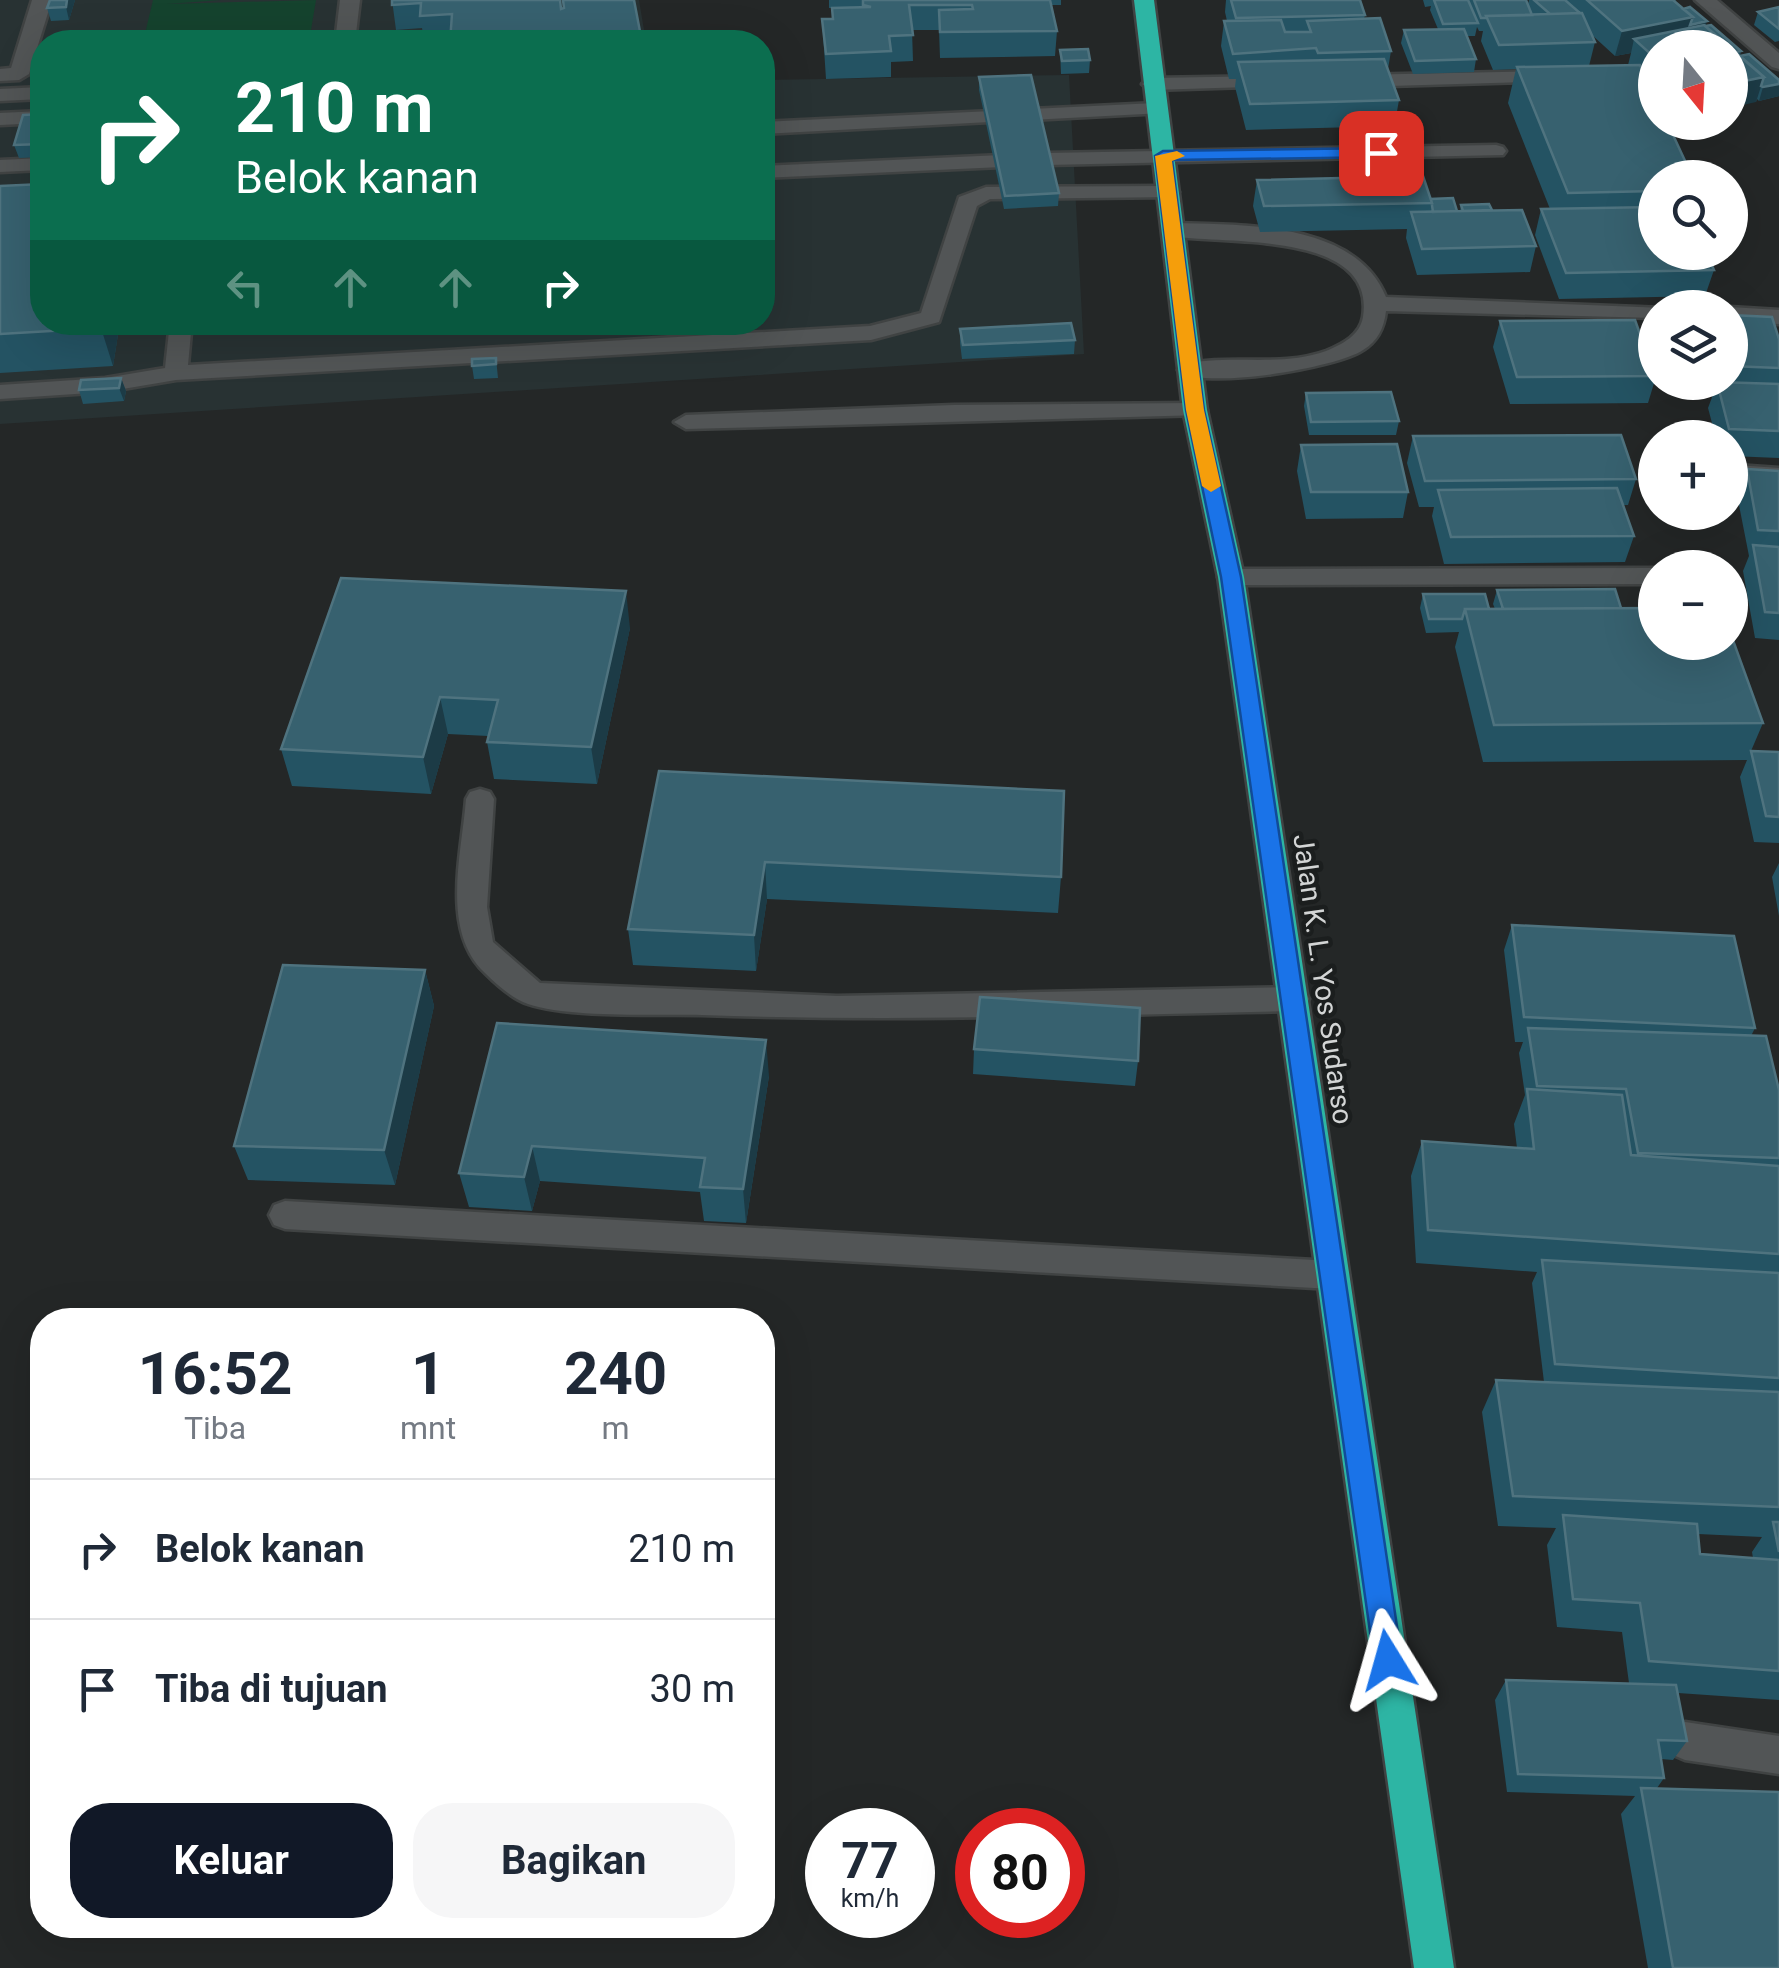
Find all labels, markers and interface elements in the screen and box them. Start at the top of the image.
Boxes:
north arrow [1638,30,1748,140]
map controls [1638,30,1748,660]
text: 210 m [235,67,434,149]
icon: right [70,70,200,200]
pin [1339,111,1424,196]
icon: arrive [1354,126,1409,181]
text: Belok kanan [235,151,479,204]
button: search [1638,160,1748,270]
icon: left [218,260,273,315]
icon: ahead [323,260,378,315]
icon: ahead [428,260,483,315]
icon: right [533,260,588,315]
button: layers [1638,290,1748,400]
button: + [1638,420,1748,530]
button: − [1638,550,1748,660]
street label: Jalan K. L. Yos Sudarso [1286,832,1360,1126]
text: 16:52 [138,1338,292,1409]
text: 1 [411,1338,445,1409]
text: 240 [564,1338,667,1409]
text: Tiba [184,1409,246,1447]
text: mnt [400,1409,456,1447]
text: m [602,1409,630,1447]
icon: right [70,1522,125,1577]
text: Belok kanan [155,1527,365,1571]
text: 210 m [628,1527,735,1571]
position arrow [1336,1608,1440,1712]
icon: arrive [70,1662,125,1717]
text: Tiba di tujuan [155,1667,388,1711]
text: 30 m [650,1667,735,1711]
button: Keluar [70,1803,393,1918]
button: Bagikan [413,1803,735,1918]
speed limit sign: 80 [955,1808,1085,1938]
text: 77 [841,1832,899,1890]
text: km/h [841,1884,899,1913]

